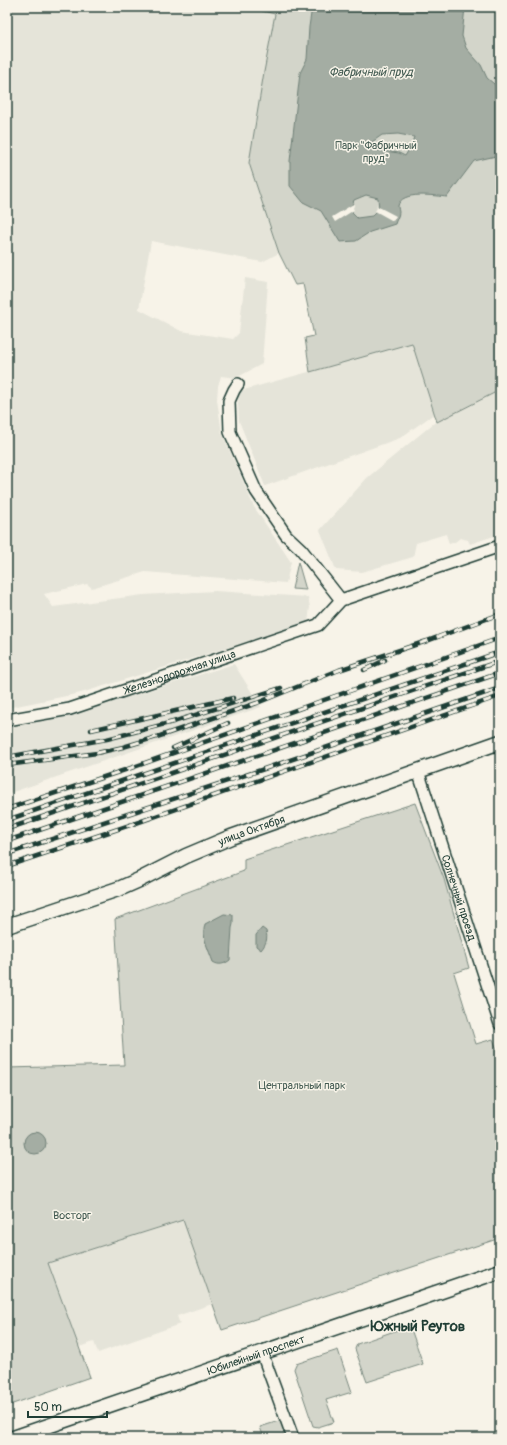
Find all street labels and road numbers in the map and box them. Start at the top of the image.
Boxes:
street label: Железнодорожная улица [121,647,237,697]
street label: улица Октября [215,812,286,849]
street label: Солнечный проезд [439,853,479,942]
street label: Юбилейный проспект [206,1332,307,1377]

